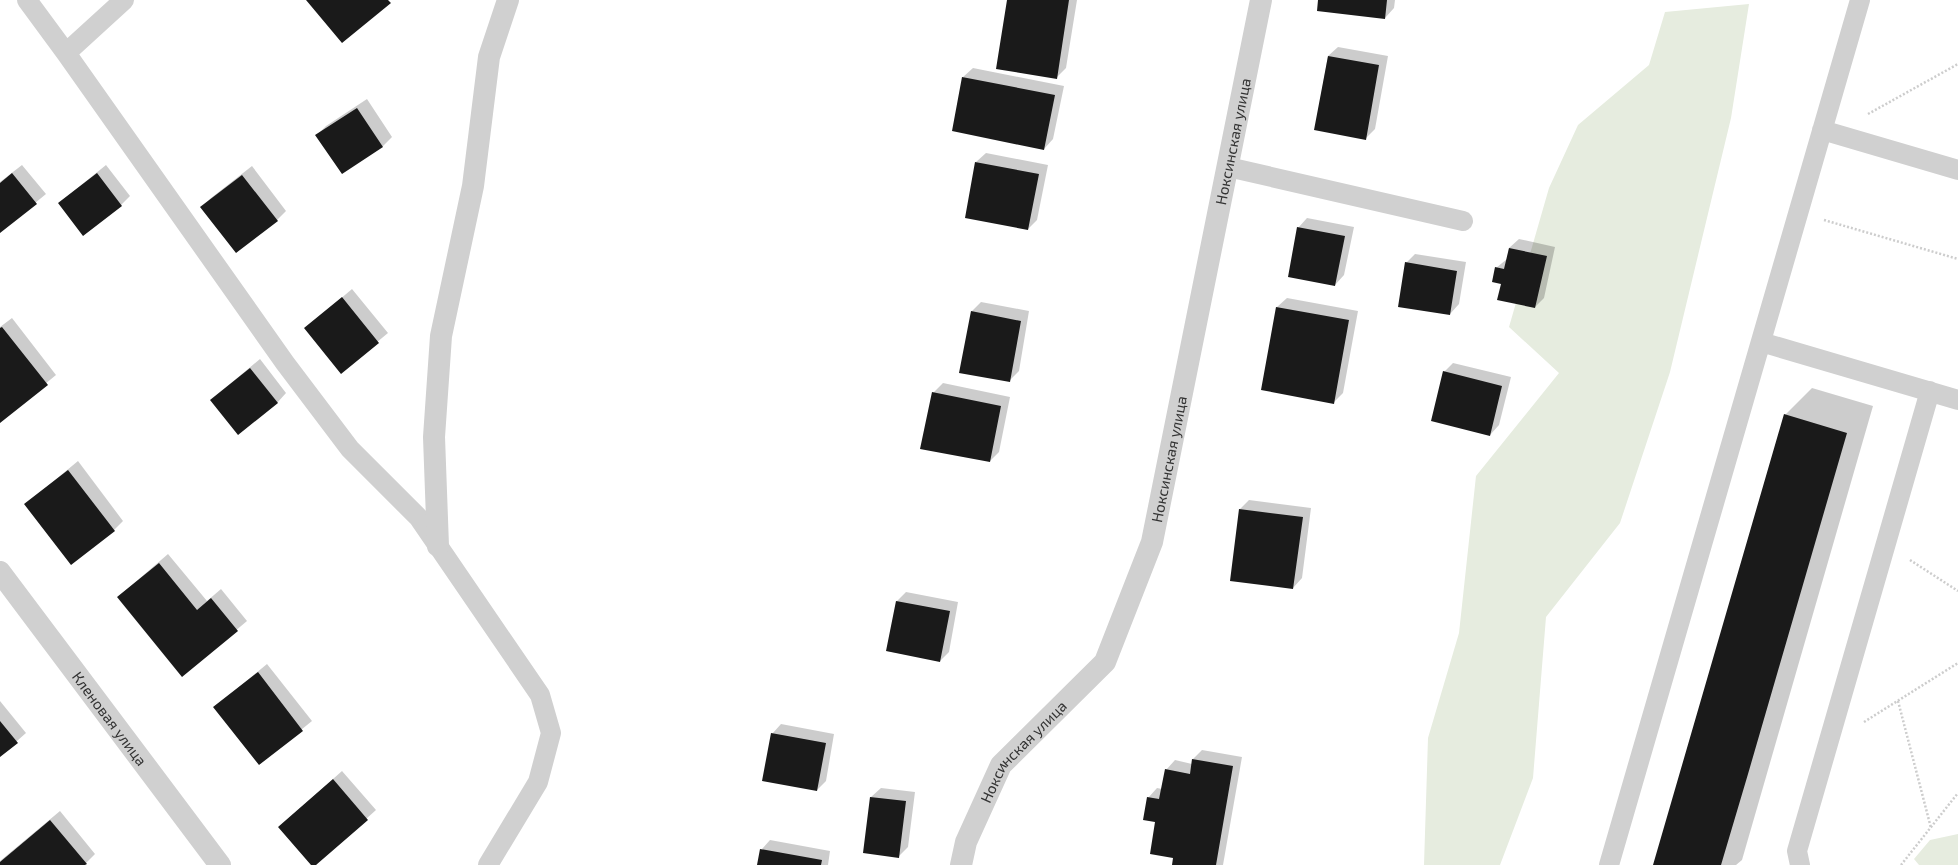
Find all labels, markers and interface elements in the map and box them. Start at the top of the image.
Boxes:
street label: Ноксинская улица [1211,77,1254,206]
street label: Ноксинская улица [1147,394,1190,524]
street label: Кленовая улица [69,668,151,769]
street label: Ноксинская улица [976,697,1070,806]

